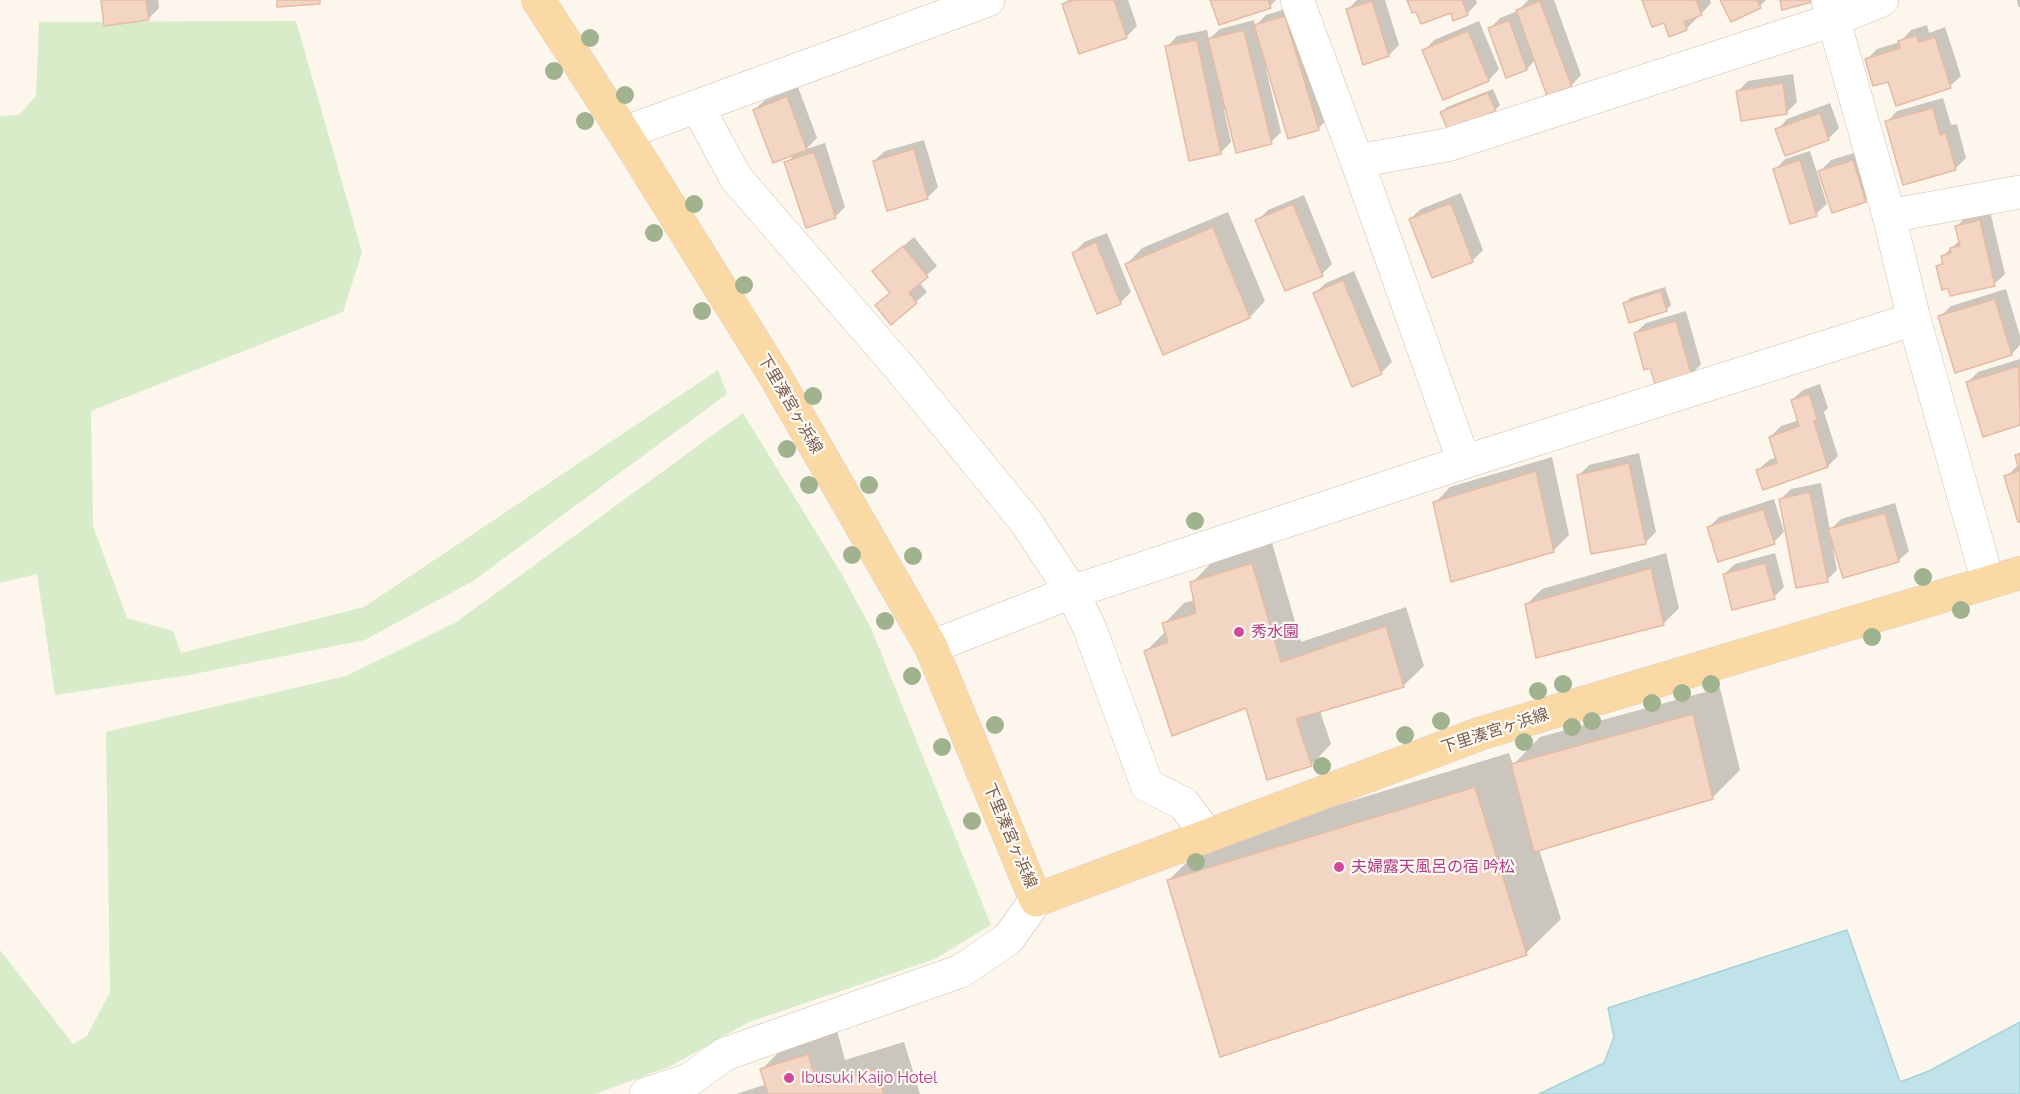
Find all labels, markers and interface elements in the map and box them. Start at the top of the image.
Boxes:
street label: 下里湊宮ヶ浜線 [754,351,826,457]
place label: 秀水園 [1251,622,1299,642]
marker: 秀水園 [1232,625,1246,639]
street label: 下里湊宮ヶ浜線 [1439,705,1551,757]
street label: 下里湊宮ヶ浜線 [979,781,1041,891]
place label: 夫婦露天風呂の宿 吟松 [1351,857,1515,877]
marker: 夫婦露天風呂の宿 吟松 [1332,860,1346,874]
place label: Ibusuki Kaijo Hotel [801,1068,937,1088]
marker: Ibusuki Kaijo Hotel [782,1071,796,1085]

